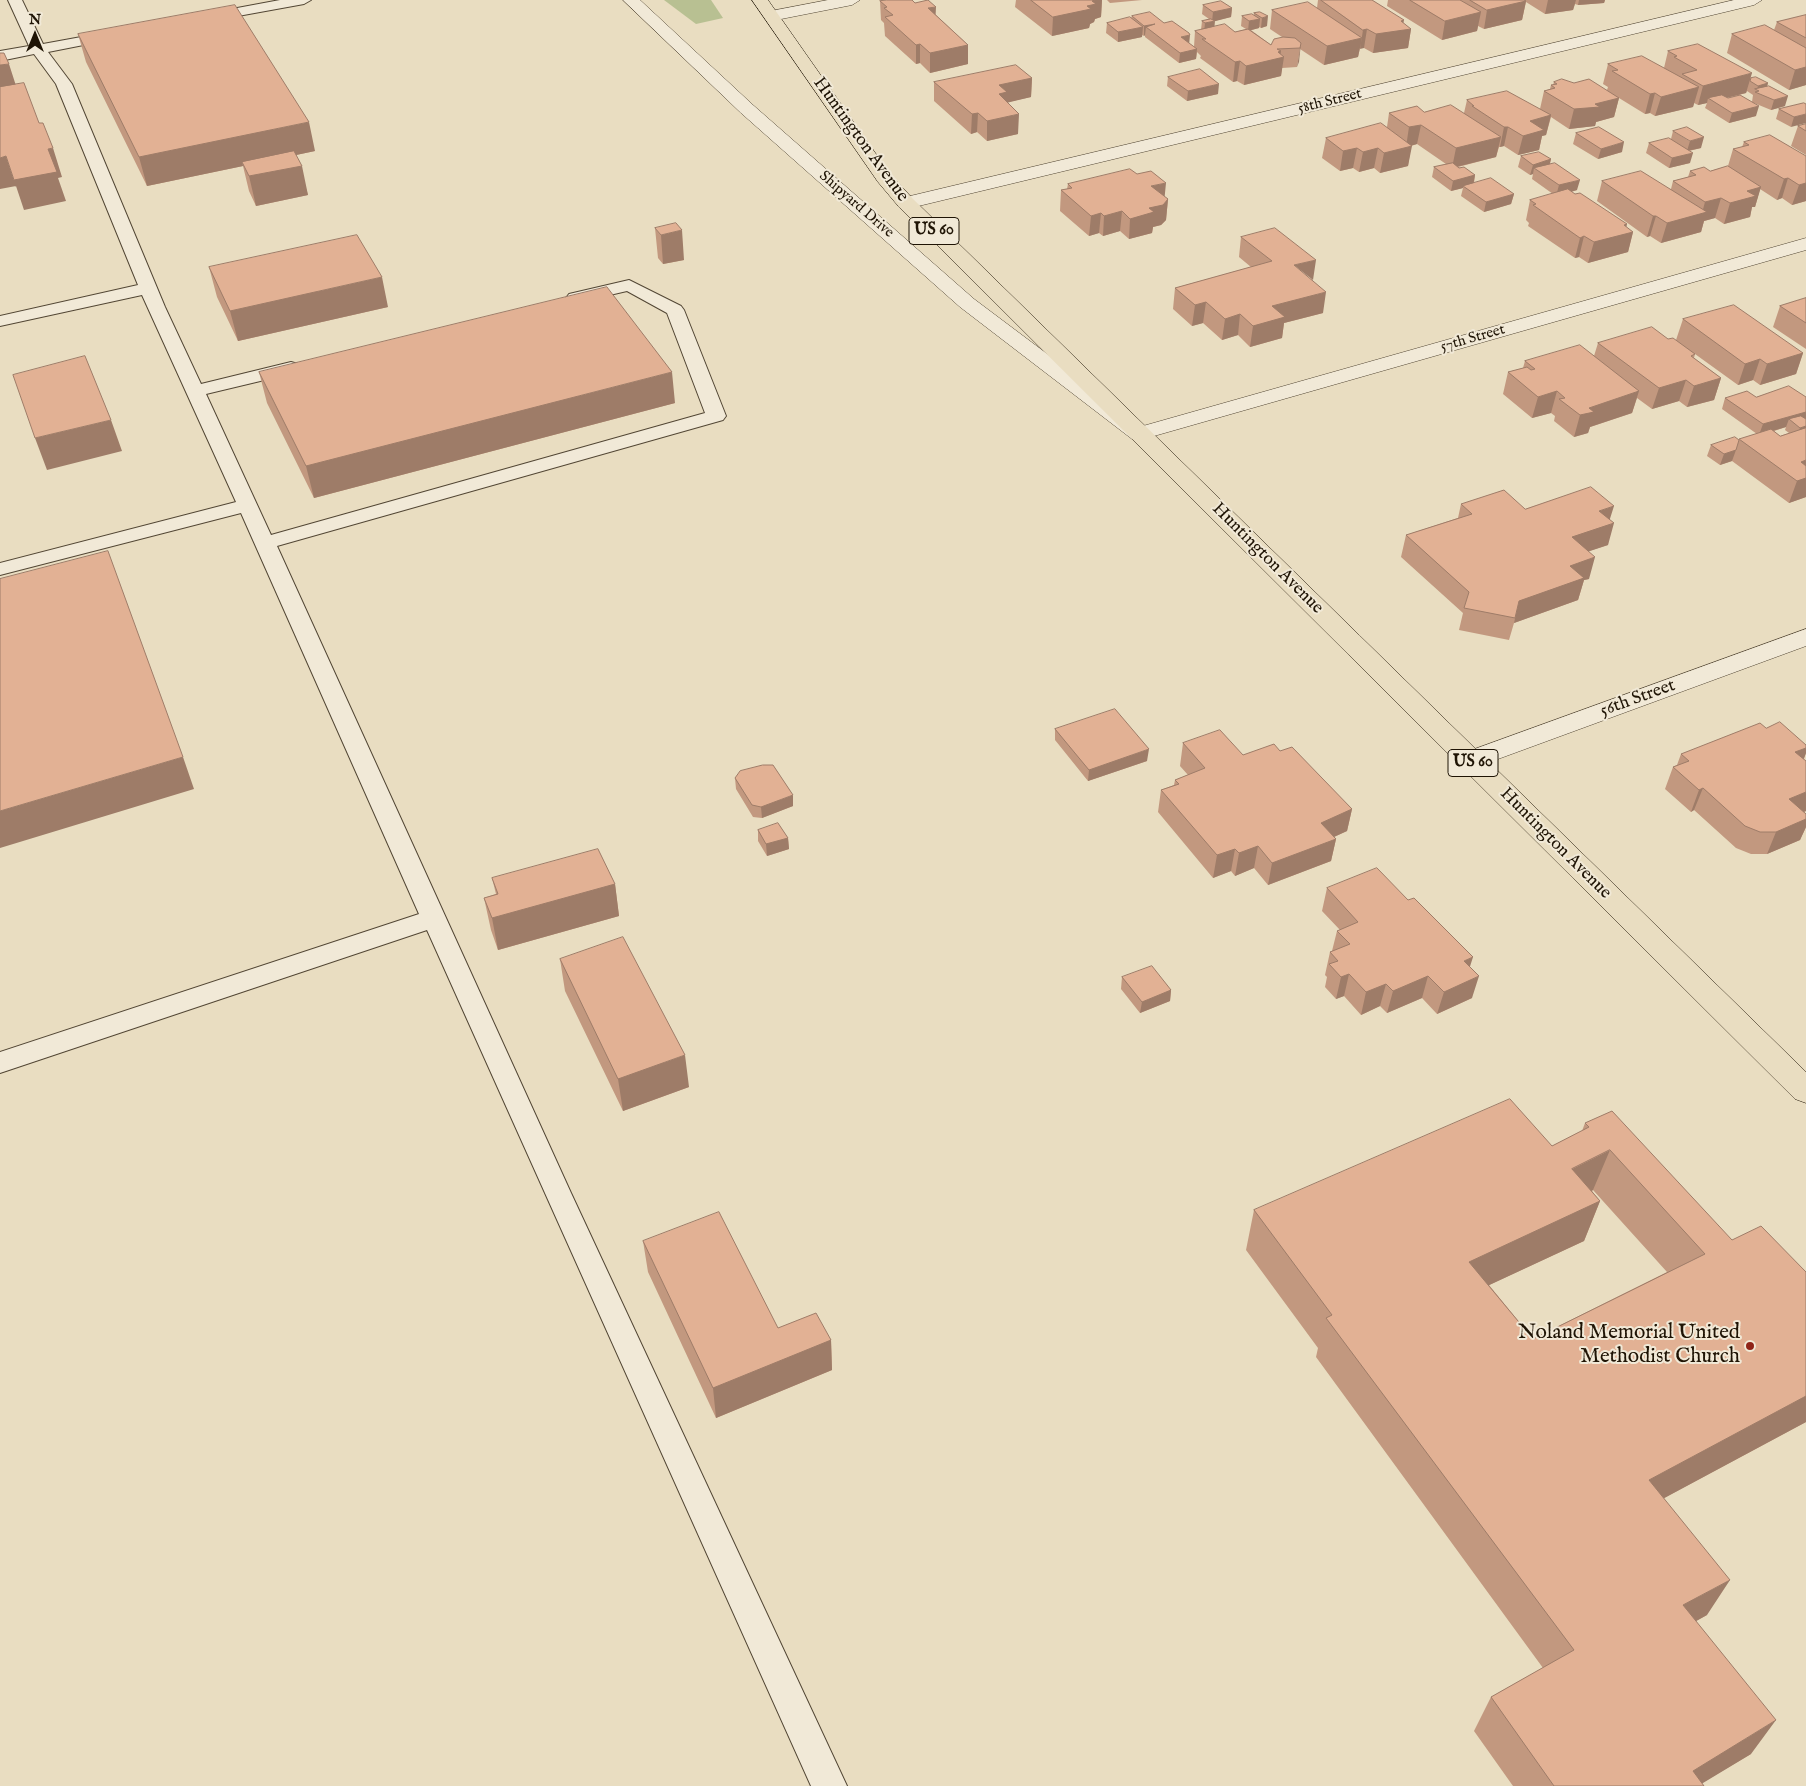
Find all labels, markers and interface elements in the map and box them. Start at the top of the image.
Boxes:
north arrow [10,10,60,60]
text: N [29,11,41,29]
street label: Huntington Avenue [808,73,912,207]
street label: 58th Street [1296,85,1364,119]
street label: Shipyard Drive [815,168,897,242]
road number: US 60 [909,218,959,245]
street label: 57th Street [1439,321,1507,357]
street label: Huntington Avenue [1207,499,1327,619]
street label: 56th Street [1597,675,1679,723]
road number: US 60 [1448,750,1498,776]
street label: Huntington Avenue [1495,784,1615,904]
place label: Noland Memorial United Methodist Church [1518,1321,1740,1371]
marker: Noland Memorial United Methodist Church [1744,1340,1756,1352]

